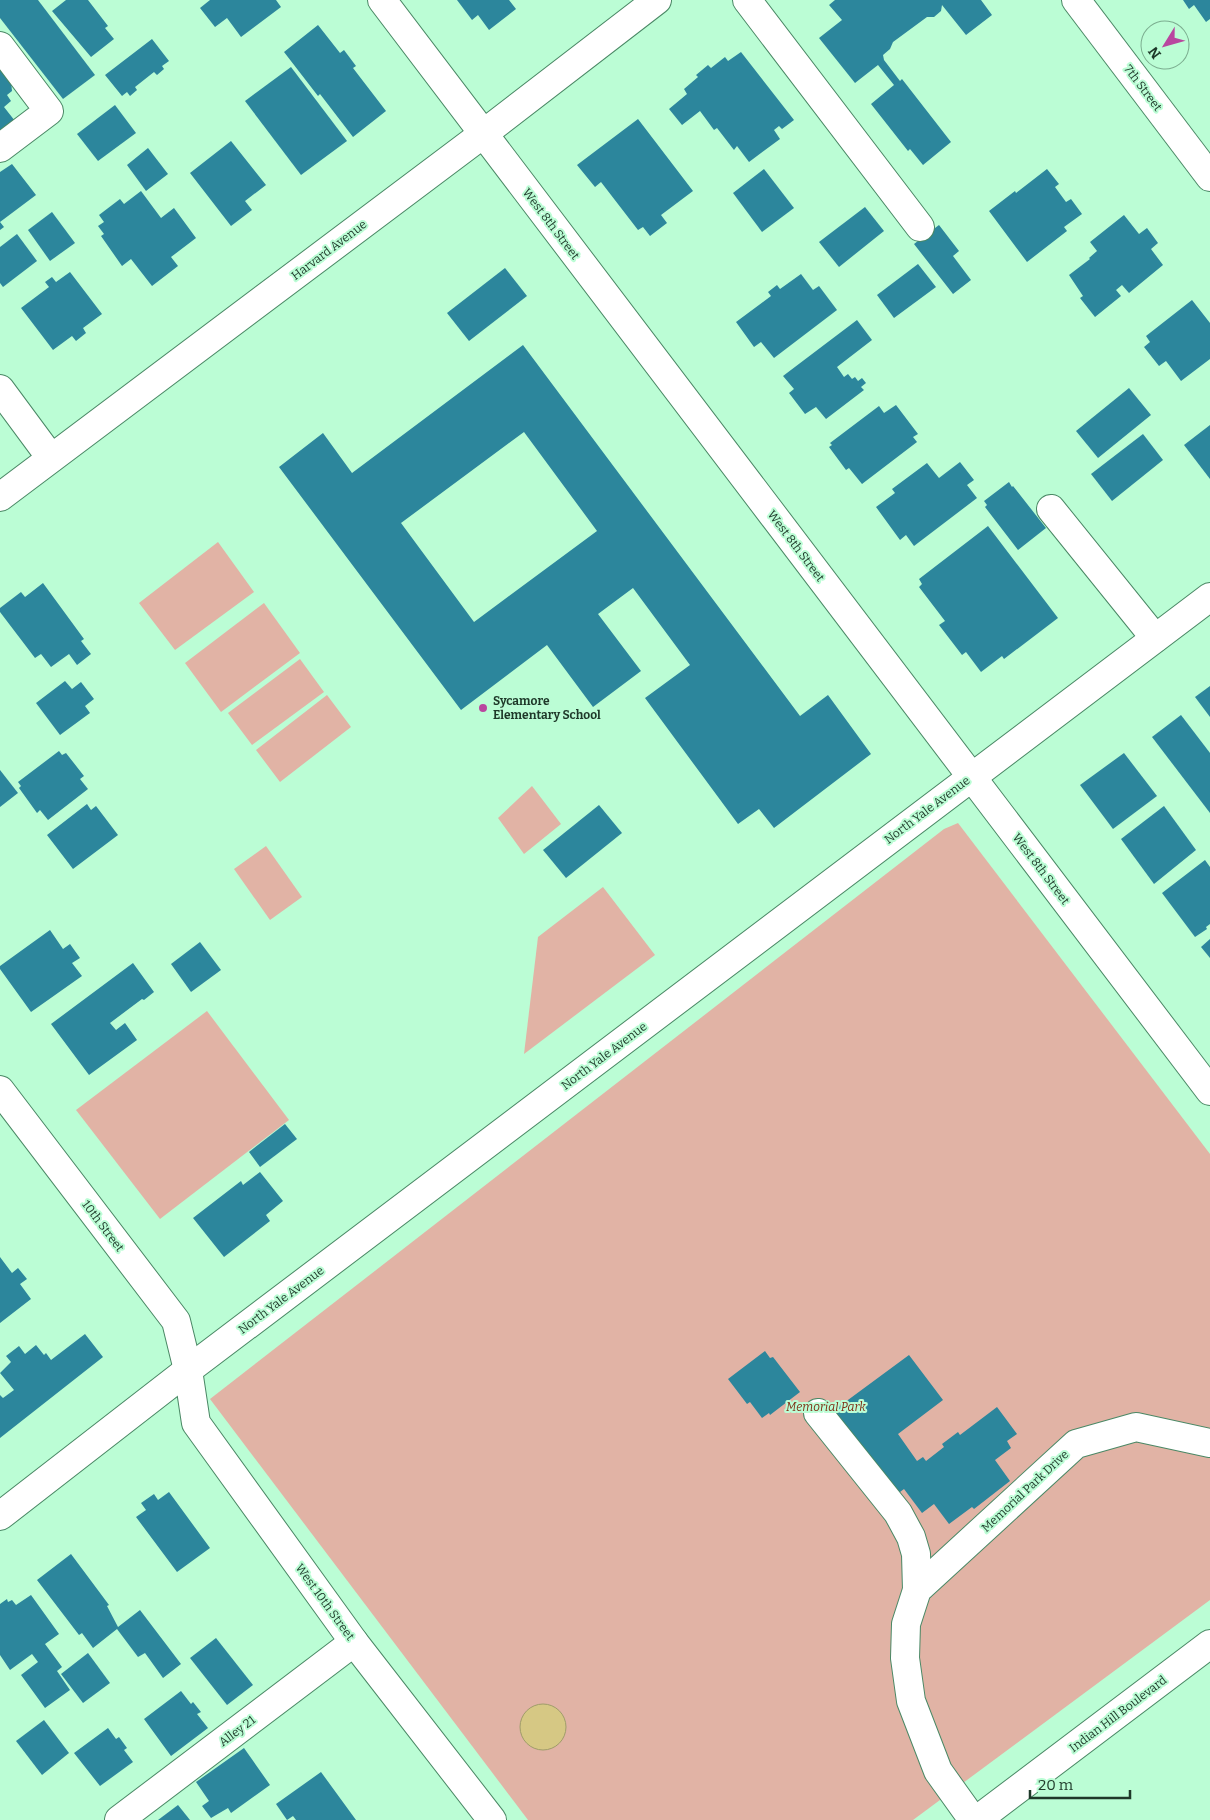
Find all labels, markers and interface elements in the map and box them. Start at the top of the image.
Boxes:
north arrow [1140,20,1190,70]
text: N [1145,43,1165,62]
street label: 7th Street [1121,62,1165,114]
street label: West 8th Street [520,186,583,263]
street label: Harvard Avenue [289,217,369,283]
street label: West 8th Street [765,508,828,585]
place label: Sycamore Elementary School [493,694,601,722]
marker: Sycamore Elementary School [477,702,489,714]
street label: North Yale Avenue [882,773,972,847]
street label: West 8th Street [1010,831,1073,908]
street label: North Yale Avenue [559,1019,649,1093]
street label: 10th Street [79,1198,127,1255]
street label: North Yale Avenue [236,1263,326,1337]
park label: Memorial Park [786,1400,866,1414]
street label: Memorial Park Drive [979,1447,1071,1535]
street label: West 10th Street [293,1561,358,1643]
street label: Indian Hill Boulevard [1067,1673,1169,1755]
street label: Alley 21 [216,1713,258,1749]
scale bar [1030,1768,1130,1800]
text: 20 m [1038,1776,1074,1794]

